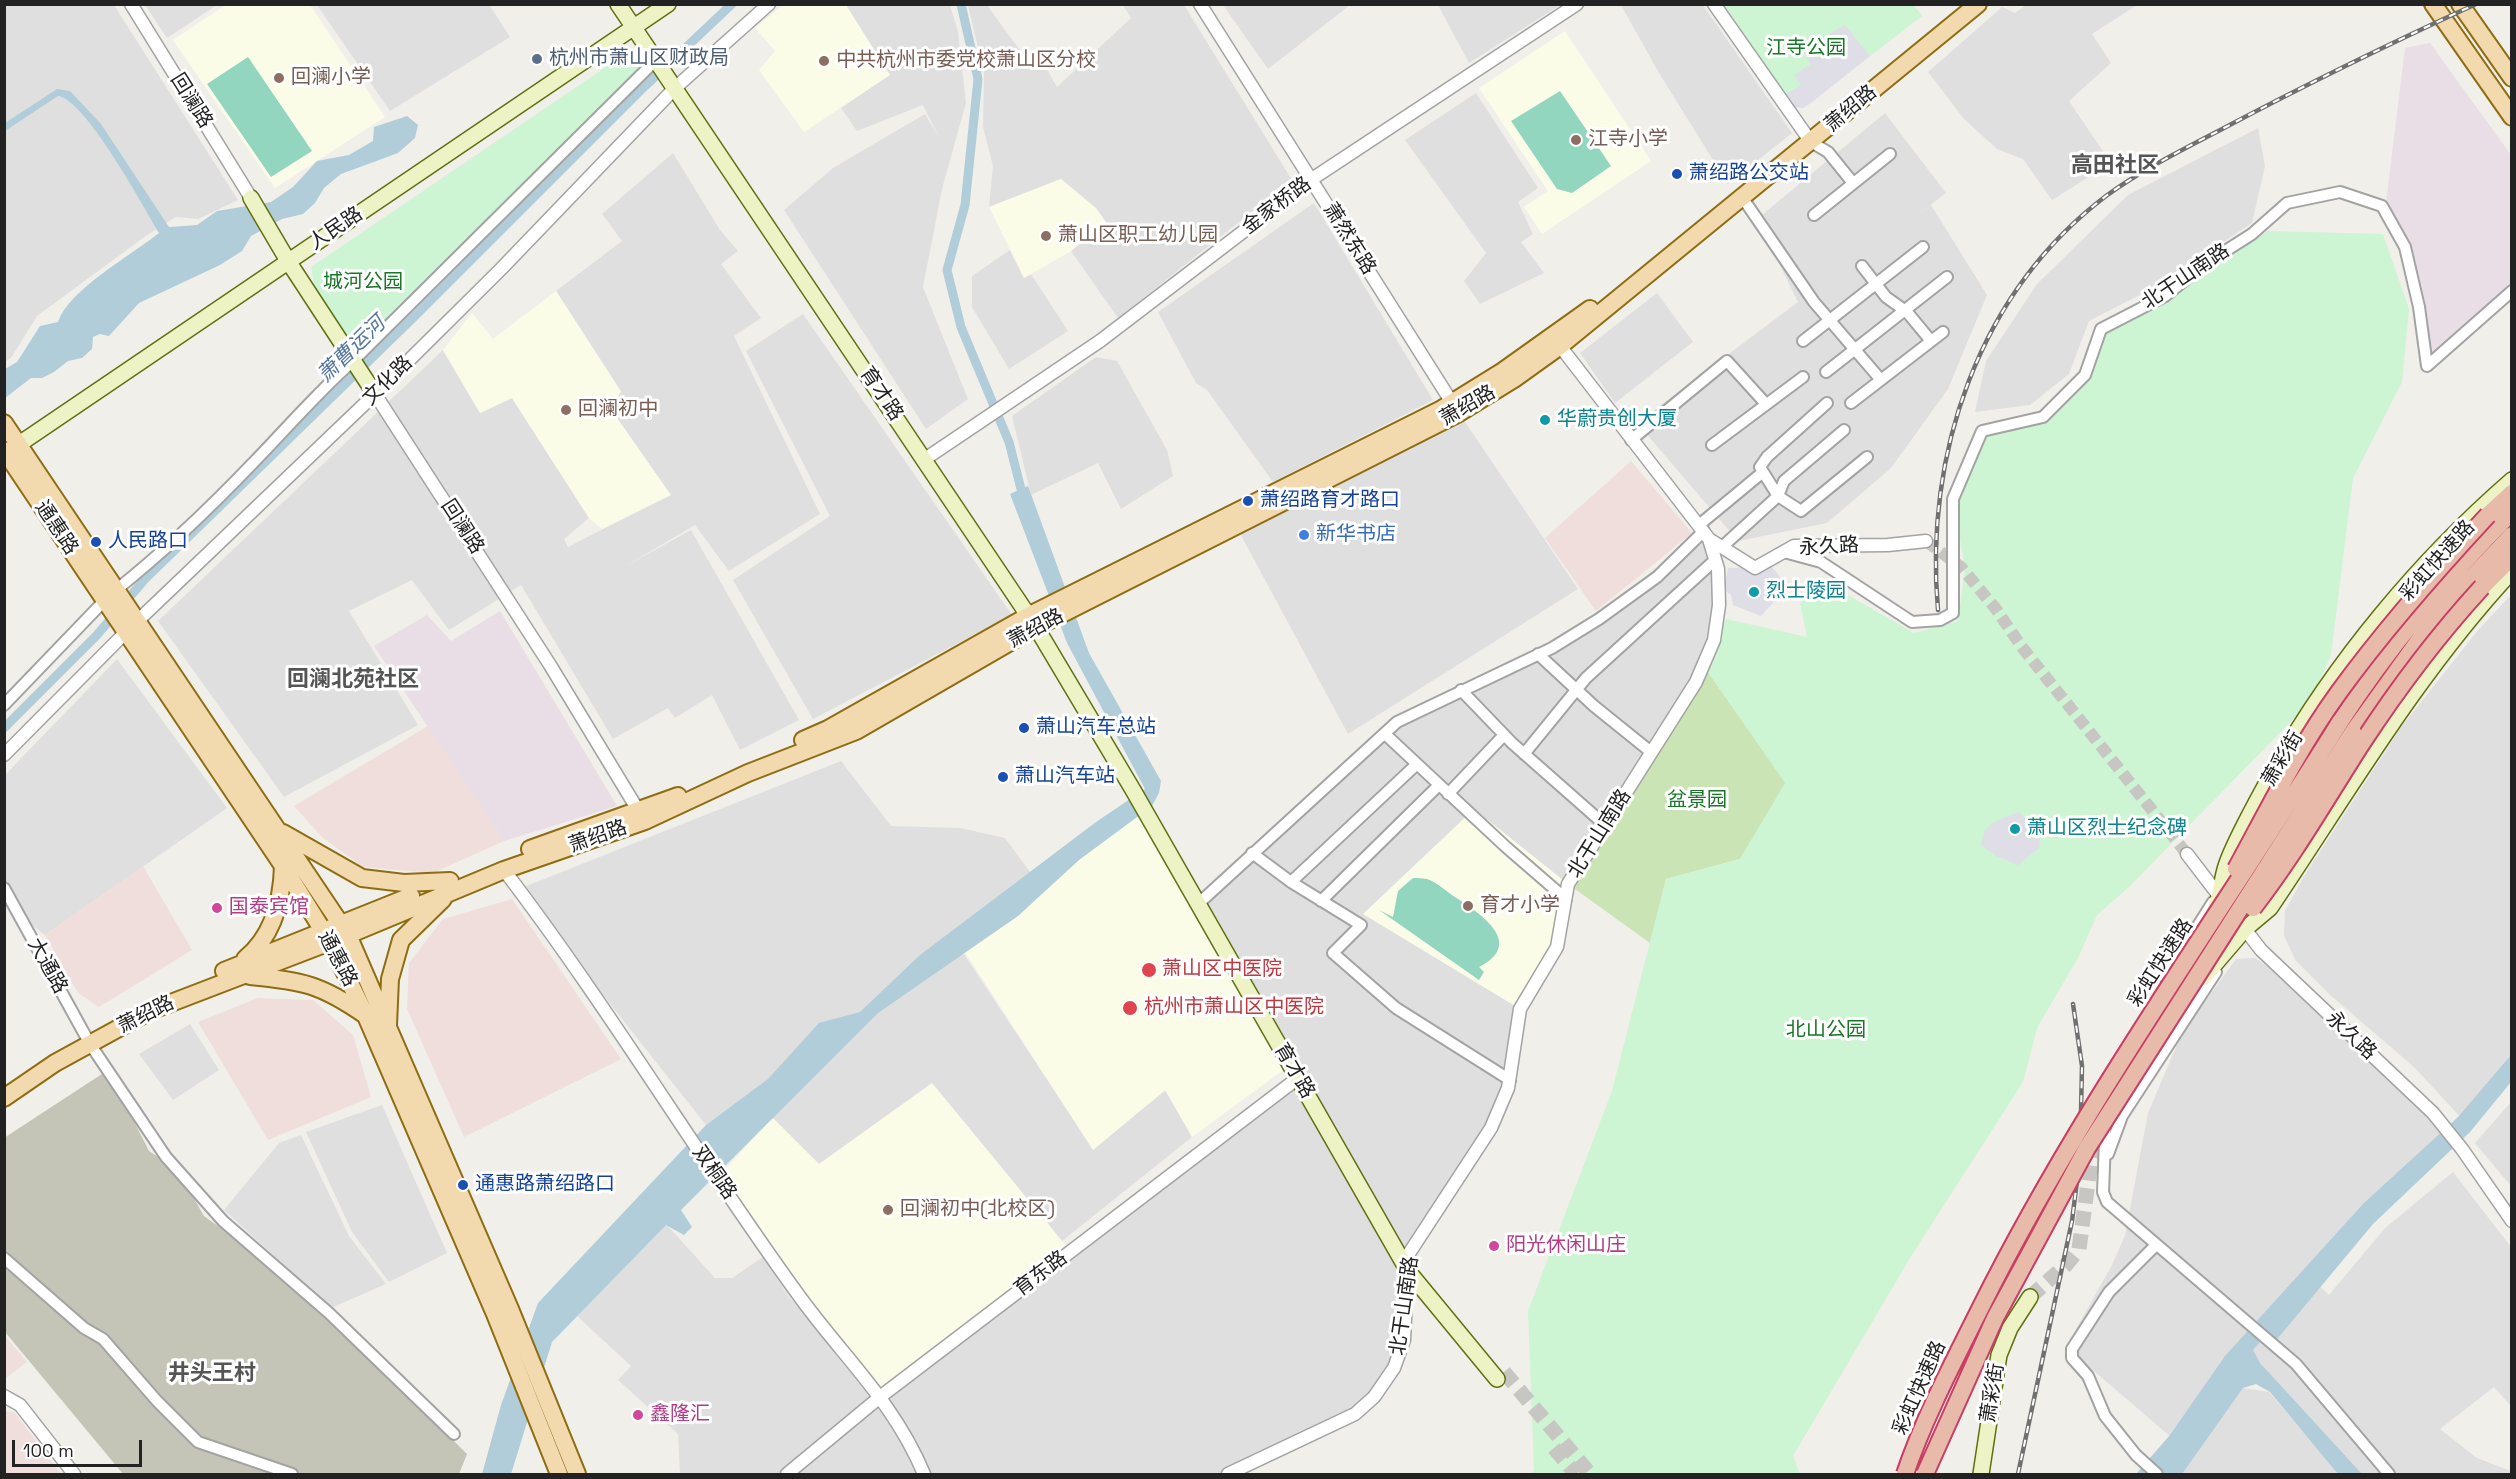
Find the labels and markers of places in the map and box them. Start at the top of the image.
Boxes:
place label: 杭州市萧山区财政局 [549,47,729,71]
place label: 中共杭州市委党校萧山区分校 [836,49,1096,73]
marker: 杭州市萧山区财政局 [530,52,544,66]
marker: 中共杭州市委党校萧山区分校 [817,54,831,68]
place label: 回澜小学 [291,66,371,90]
marker: 回澜小学 [272,71,286,85]
place label: 江寺小学 [1588,128,1668,152]
marker: 江寺小学 [1569,133,1583,147]
place label: 萧绍路公交站 [1689,162,1809,186]
marker: 萧绍路公交站 [1670,167,1684,181]
place label: 萧山区职工幼儿园 [1058,224,1218,248]
marker: 萧山区职工幼儿园 [1039,229,1053,243]
place label: 回澜初中 [578,398,658,422]
marker: 回澜初中 [559,403,573,417]
place label: 华蔚贵创大厦 [1557,408,1677,432]
marker: 华蔚贵创大厦 [1538,413,1552,427]
place label: 萧绍路育才路口 [1260,489,1400,513]
marker: 萧绍路育才路口 [1241,494,1255,508]
place label: 新华书店 [1316,523,1396,547]
marker: 新华书店 [1297,528,1311,542]
place label: 人民路口 [108,530,188,554]
marker: 人民路口 [89,535,103,549]
place label: 烈士陵园 [1766,580,1846,604]
marker: 烈士陵园 [1747,585,1761,599]
place label: 萧山汽车总站 [1036,716,1156,740]
marker: 萧山汽车总站 [1017,721,1031,735]
place label: 萧山汽车站 [1015,765,1115,789]
marker: 萧山汽车站 [996,770,1010,784]
place label: 萧山区烈士纪念碑 [2027,817,2187,841]
marker: 萧山区烈士纪念碑 [2008,822,2022,836]
place label: 育才小学 [1480,894,1560,918]
place label: 国泰宾馆 [229,896,309,920]
marker: 育才小学 [1461,899,1475,913]
marker: 国泰宾馆 [210,901,224,915]
place label: 萧山区中医院 [1162,958,1282,982]
marker: 萧山区中医院 [1140,961,1158,979]
place label: 杭州市萧山区中医院 [1144,996,1324,1020]
marker: 杭州市萧山区中医院 [1121,999,1139,1017]
place label: 通惠路萧绍路口 [475,1173,615,1197]
marker: 通惠路萧绍路口 [456,1178,470,1192]
place label: 回澜初中(北校区) [900,1198,1055,1222]
marker: 回澜初中(北校区) [881,1203,895,1217]
place label: 阳光休闲山庄 [1506,1234,1626,1258]
marker: 阳光休闲山庄 [1487,1239,1501,1253]
place label: 鑫隆汇 [650,1403,710,1427]
marker: 鑫隆汇 [631,1408,645,1422]

